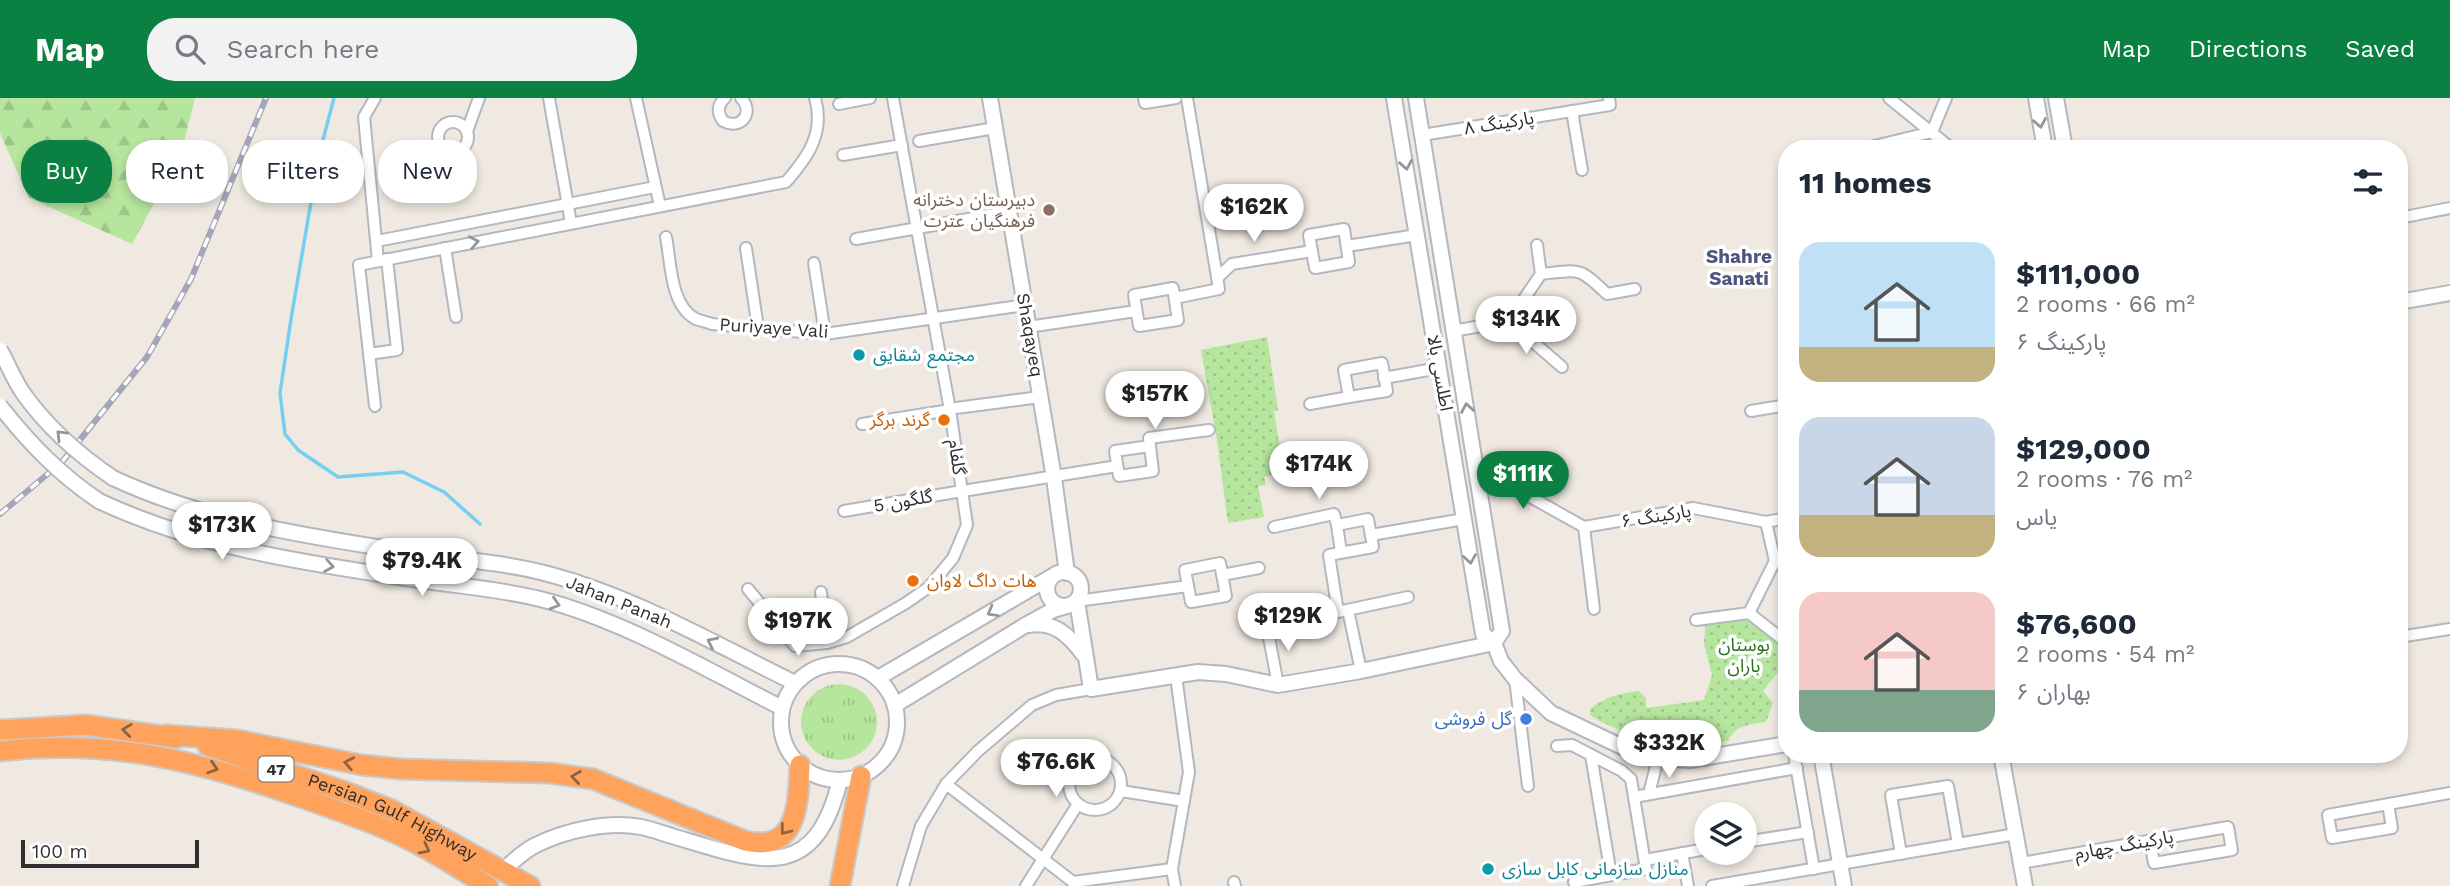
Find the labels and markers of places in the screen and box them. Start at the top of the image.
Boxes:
pin: $162K [1205,184,1303,244]
place label: دبیرستان دخترانه فرهنگیان عترت [913,189,1035,232]
marker: دبیرستان دخترانه فرهنگیان عترت [1041,202,1057,218]
pin: $134K [1477,296,1575,356]
place label: مجتمع شقایق [873,344,975,369]
marker: مجتمع شقایق [851,347,867,363]
pin: $157K [1106,372,1204,431]
place label: گرند برگر [869,409,931,431]
marker: گرند برگر [936,412,952,428]
pin: $174K [1270,442,1368,501]
pin: $111K [1474,452,1572,511]
pin: $173K [173,503,271,562]
pin: $79.4K [365,538,479,598]
place label: هات داگ لاوان [927,570,1037,592]
marker: هات داگ لاوان [905,573,921,589]
pin: $129K [1239,594,1337,653]
pin: $197K [749,598,847,658]
place label: گل فروشی [1435,708,1513,730]
marker: گل فروشی [1518,711,1534,727]
pin: $332K [1620,720,1718,780]
pin: $76.6K [999,740,1113,799]
place label: منازل سازمانی کابل سازی [1502,858,1689,880]
marker: منازل سازمانی کابل سازی [1480,861,1496,877]

